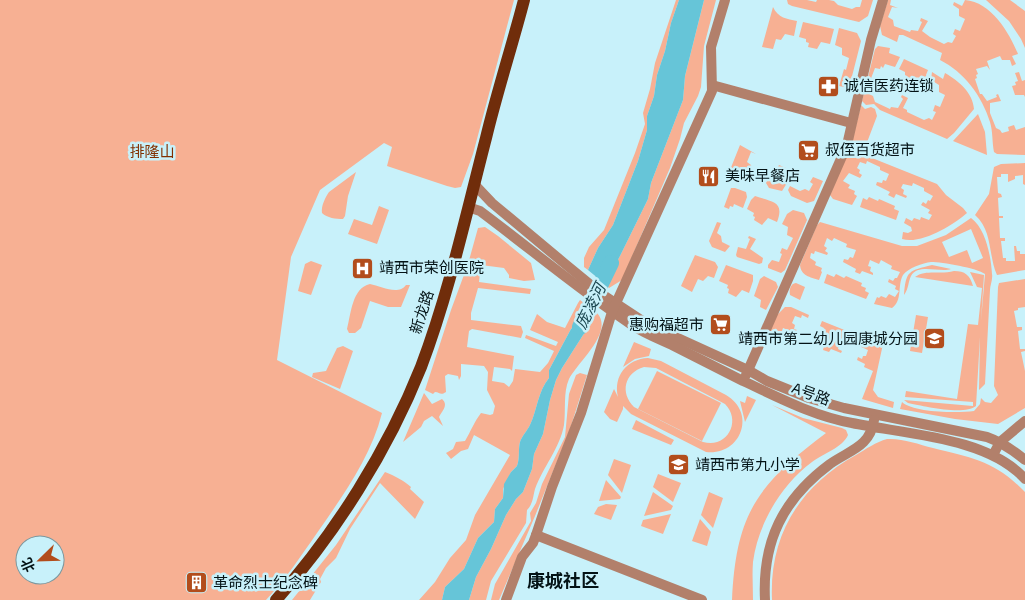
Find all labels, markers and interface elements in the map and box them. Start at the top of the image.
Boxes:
pharmacy icon: 诚信医药连锁 [816,74,840,98]
place label: 诚信医药连锁 [844,76,934,94]
supermarket icon: 叔侄百货超市 [797,138,821,162]
place label: 叔侄百货超市 [825,140,915,158]
park label: 排隆山 [129,142,175,160]
restaurant icon: 美味早餐店 [697,164,721,188]
place label: 美味早餐店 [725,166,800,184]
hospital icon: 靖西市荣创医院 [351,256,375,280]
place label: 靖西市荣创医院 [379,258,484,276]
water label: 庞凌河 [570,277,610,332]
street label: 新龙路 [406,288,437,336]
supermarket icon: 惠购福超市 [708,313,732,337]
place label: 惠购福超市 [629,315,704,333]
school or university icon: 靖西市第二幼儿园康城分园 [922,327,946,351]
place label: 靖西市第二幼儿园康城分园 [738,329,918,347]
street label: A号路 [790,378,833,408]
school or university icon: 靖西市第九小学 [667,453,691,477]
place label: 靖西市第九小学 [695,455,800,473]
north arrow [15,535,65,585]
text: 北 [17,556,38,575]
district label: 康城社区 [527,569,599,591]
building icon: 革命烈士纪念碑 [185,571,209,595]
place label: 革命烈士纪念碑 [213,573,318,591]

